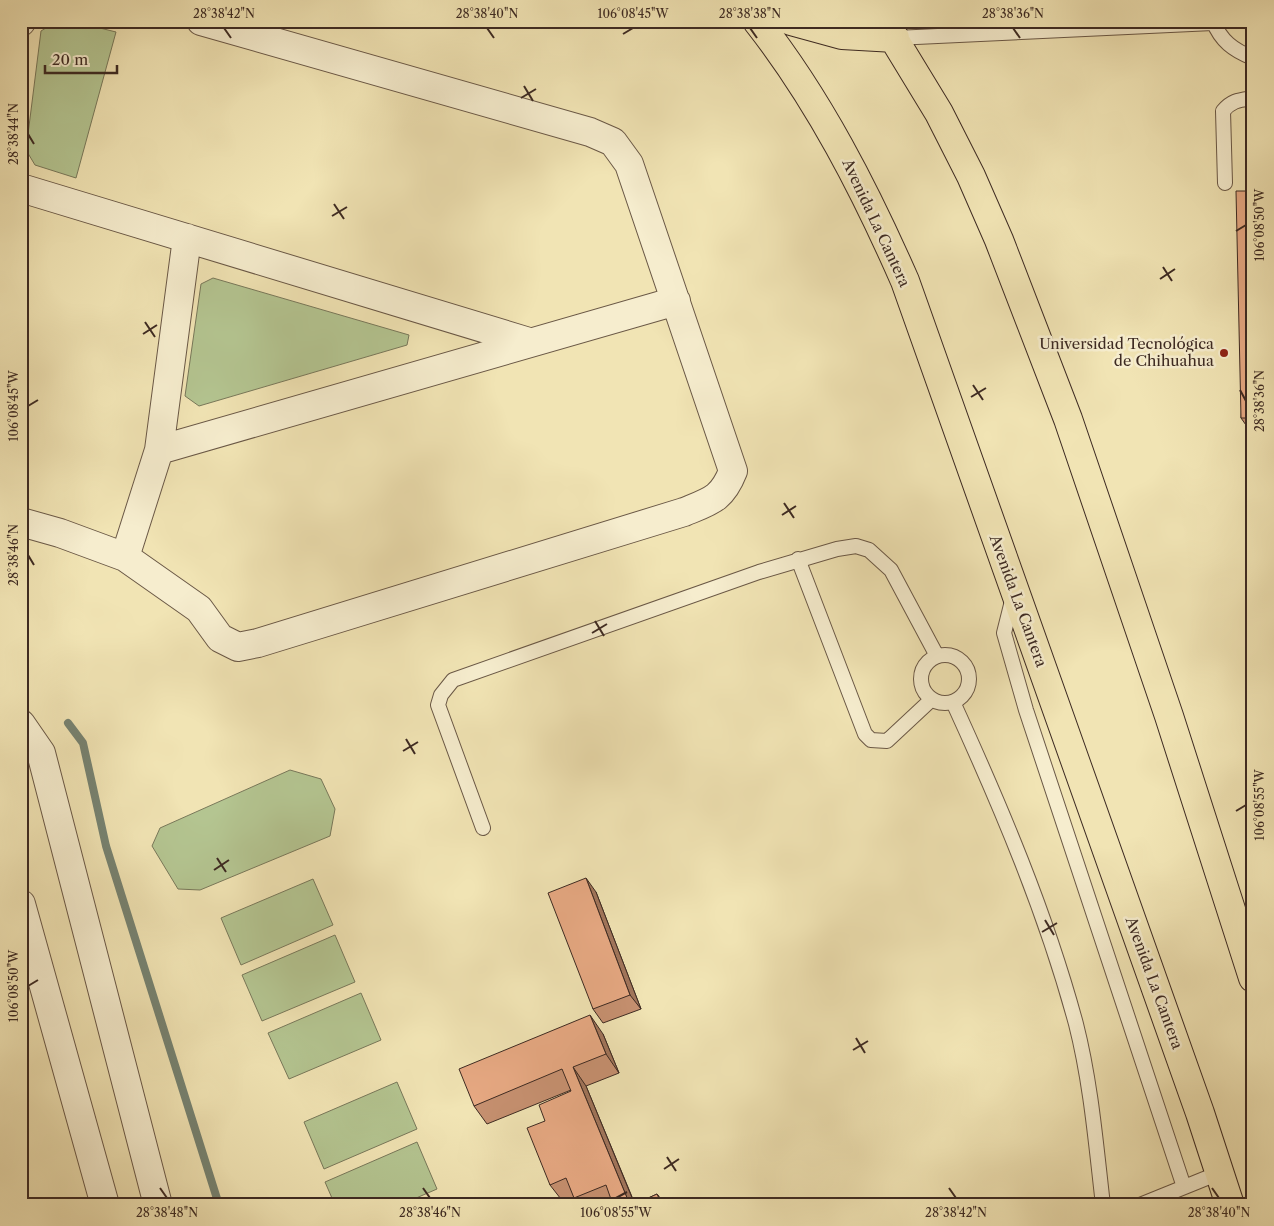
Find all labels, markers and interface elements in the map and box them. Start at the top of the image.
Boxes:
text: 28°38'42"N [193,6,255,21]
text: 28°38'40"N [456,6,518,21]
text: 106°08'45"W [597,6,669,21]
text: 28°38'38"N [719,6,781,21]
text: 28°38'36"N [982,6,1044,21]
scale bar [45,42,118,74]
text: 20 m [52,50,88,69]
text: 28°38'44"N [6,103,21,165]
street label: Avenida La Cantera [838,155,915,290]
text: 106°08'50"W [1252,188,1267,261]
place label: Universidad Tecnológica de Chihuahua [1039,334,1214,370]
marker: Universidad Tecnológica de Chihuahua [1218,347,1230,359]
text: 106°08'45"W [6,370,21,442]
text: 28°38'36"N [1252,370,1267,432]
text: 28°38'46"N [6,524,21,586]
street label: Avenida La Cantera [985,531,1051,670]
text: 106°08'55"W [1252,768,1267,841]
street label: Avenida La Cantera [1121,913,1187,1052]
text: 106°08'50"W [6,949,21,1022]
text: 28°38'48"N [136,1205,198,1220]
text: 28°38'46"N [399,1205,461,1220]
text: 106°08'55"W [580,1205,653,1220]
text: 28°38'42"N [925,1205,987,1220]
text: 28°38'40"N [1188,1205,1250,1220]

